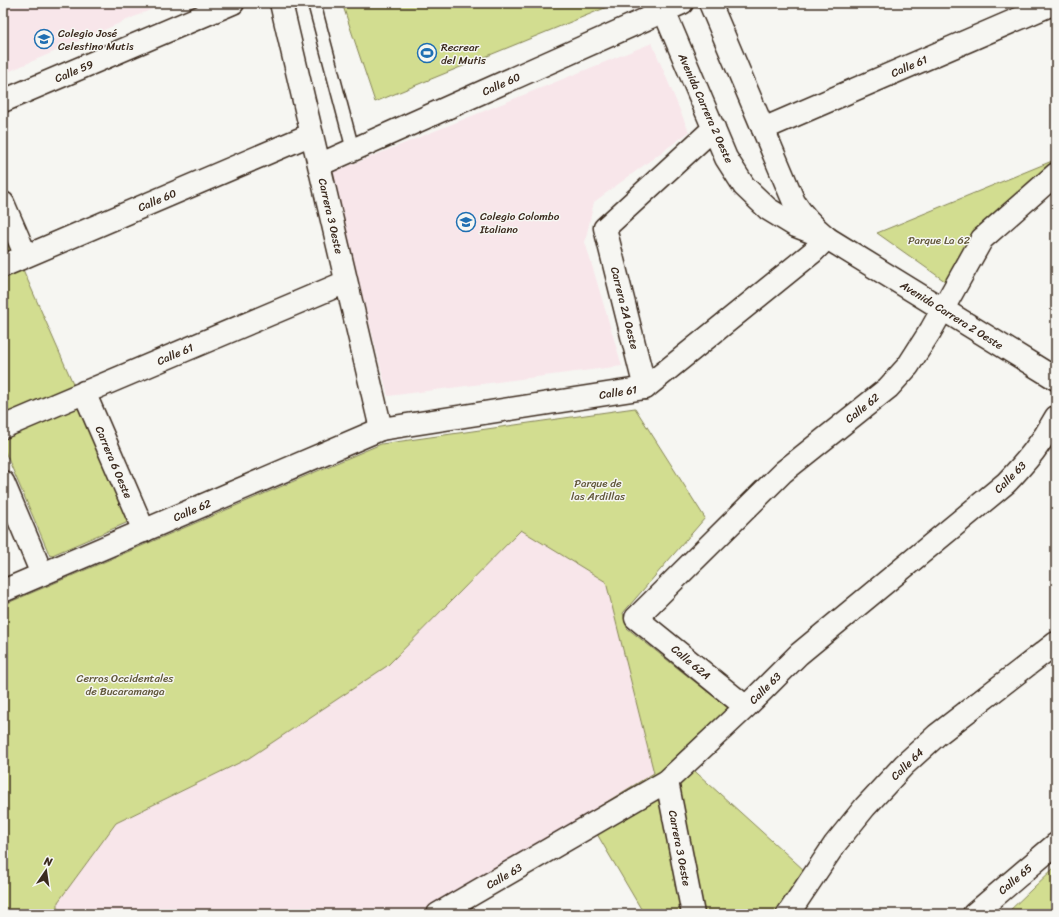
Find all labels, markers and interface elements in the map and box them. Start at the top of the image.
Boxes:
place label: Colegio José Celestino Mutis [58,24,134,56]
school or university icon: Colegio José Celestino Mutis [33,28,55,50]
place label: Recrear del Mutis [441,38,487,70]
sports icon: Recrear del Mutis [416,42,438,64]
street label: Avenida Carrera 2 Oeste [672,49,738,167]
street label: Calle 61 [888,50,931,83]
street label: Calle 59 [52,55,97,88]
street label: Calle 60 [479,68,524,101]
street label: Carrera 3 Oeste [313,176,349,256]
street label: Calle 60 [135,184,180,217]
place label: Colegio Colombo Italiano [479,207,560,239]
school or university icon: Colegio Colombo Italiano [455,211,477,233]
park label: Parque La 62 [908,231,971,250]
street label: Carrera 2A Oeste [605,265,644,352]
street label: Avenida Carrera 2 Oeste [896,275,1007,355]
street label: Calle 61 [154,338,197,371]
street label: Calle 61 [598,380,639,405]
street label: Calle 62 [841,388,884,428]
street label: Carrera 6 Oeste [90,423,138,502]
street label: Calle 63 [990,457,1031,498]
park label: Parque de las Ardillas [571,474,626,506]
street label: Calle 62 [170,494,215,527]
street label: Calle 62A [667,640,715,685]
street label: Calle 63 [745,668,786,709]
park label: Cerros Occidentales de Bucaramanga [77,669,174,701]
street label: Calle 64 [886,743,929,785]
street label: Carrera 3 Oeste [663,808,696,888]
north arrow [26,851,66,891]
text: N [41,851,54,872]
street label: Calle 63 [482,858,526,895]
street label: Calle 65 [994,859,1037,900]

